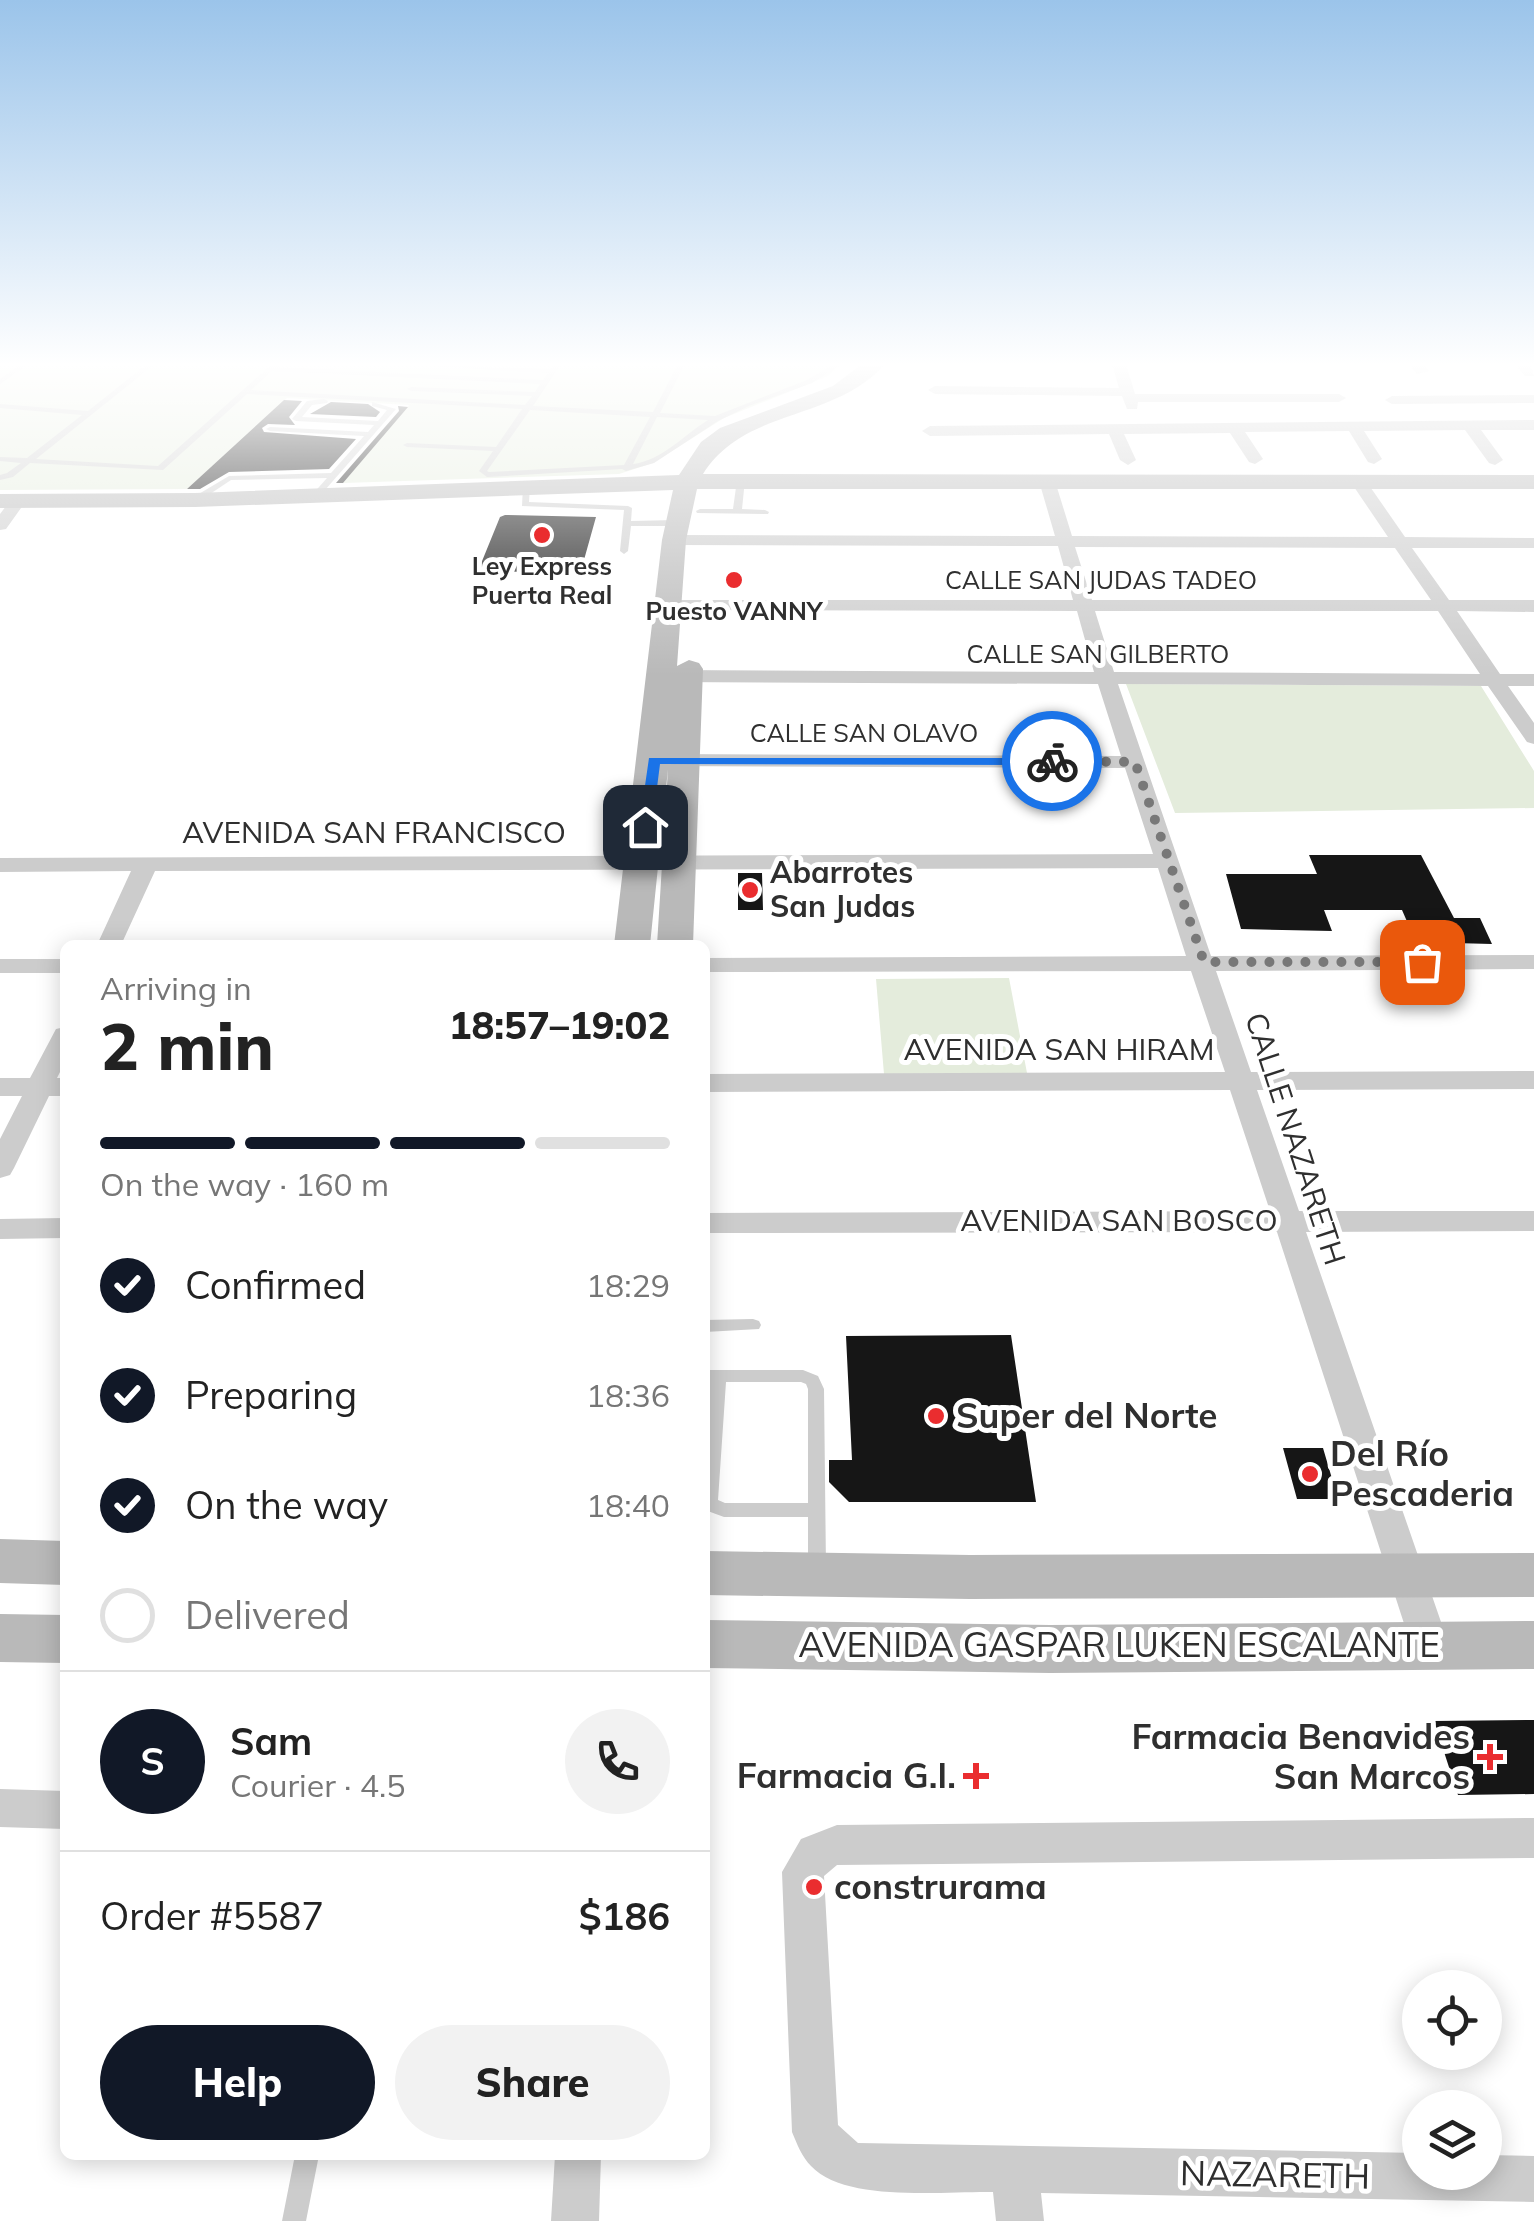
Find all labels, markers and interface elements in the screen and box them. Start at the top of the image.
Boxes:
marker: Ley Express Puerta Real [531,524,553,546]
place label: Ley Express Puerta Real [472,550,612,610]
street label: CALLE SAN JUDAS TADEO [945,564,1257,595]
marker: Puesto VANNY [723,569,745,591]
place label: Puesto VANNY [645,595,824,626]
street label: CALLE SAN GILBERTO [967,638,1229,669]
courier [1002,711,1102,811]
street label: CALLE SAN OLAVO [750,717,978,748]
icon: bike [1025,734,1080,789]
pin [603,785,688,870]
icon: home [618,800,673,855]
street label: AVENIDA SAN FRANCISCO [182,813,566,851]
place label: Abarrotes San Judas [770,853,915,925]
marker: Abarrotes San Judas [739,879,761,901]
pin [1380,920,1465,1005]
icon: bag [1395,935,1450,990]
text: Arriving in [100,968,252,1008]
text: 18:57–19:02 [449,1001,670,1049]
text: 2 min [100,1005,274,1086]
street label: CALLE NAZARETH [1237,1008,1355,1270]
street label: AVENIDA SAN HIRAM [904,1030,1214,1068]
text: On the way · 160 m [100,1164,389,1204]
street label: AVENIDA SAN BOSCO [960,1201,1278,1239]
icon: check [100,1258,155,1313]
text: Confirmed [185,1261,366,1309]
text: 18:29 [586,1265,670,1305]
icon: check [100,1368,155,1423]
text: Preparing [185,1371,357,1419]
text: 18:36 [586,1375,670,1415]
place label: Super del Norte [956,1393,1217,1437]
marker: Super del Norte [925,1405,947,1427]
place label: Del Río Pescaderia [1330,1431,1514,1515]
marker: Del Río Pescaderia [1299,1463,1321,1485]
icon: check [100,1478,155,1533]
text: On the way [185,1481,388,1529]
text: 18:40 [586,1485,670,1525]
text: Delivered [185,1591,350,1639]
street label: AVENIDA GASPAR LUKEN ESCALANTE [798,1622,1440,1666]
button: phone [565,1709,670,1814]
place label: Farmacia Benavides San Marcos [1131,1714,1470,1798]
text: Sam [230,1717,312,1765]
text: S [140,1737,165,1785]
marker: Farmacia Benavides San Marcos [1479,1746,1501,1768]
place label: Farmacia G.I. [737,1753,956,1797]
text: Courier · 4.5 [230,1765,406,1805]
marker: Farmacia G.I. [965,1765,987,1787]
place label: construrama [834,1864,1047,1908]
marker: construrama [803,1876,825,1898]
text: Order #5587 [100,1892,324,1940]
text: $186 [579,1892,670,1940]
map controls [1402,1970,1502,2190]
button: locate [1402,1970,1502,2070]
button: Help [100,2025,375,2140]
button: Share [395,2025,670,2140]
button: layers [1402,2090,1502,2190]
street label: NAZARETH [1180,2150,1370,2198]

